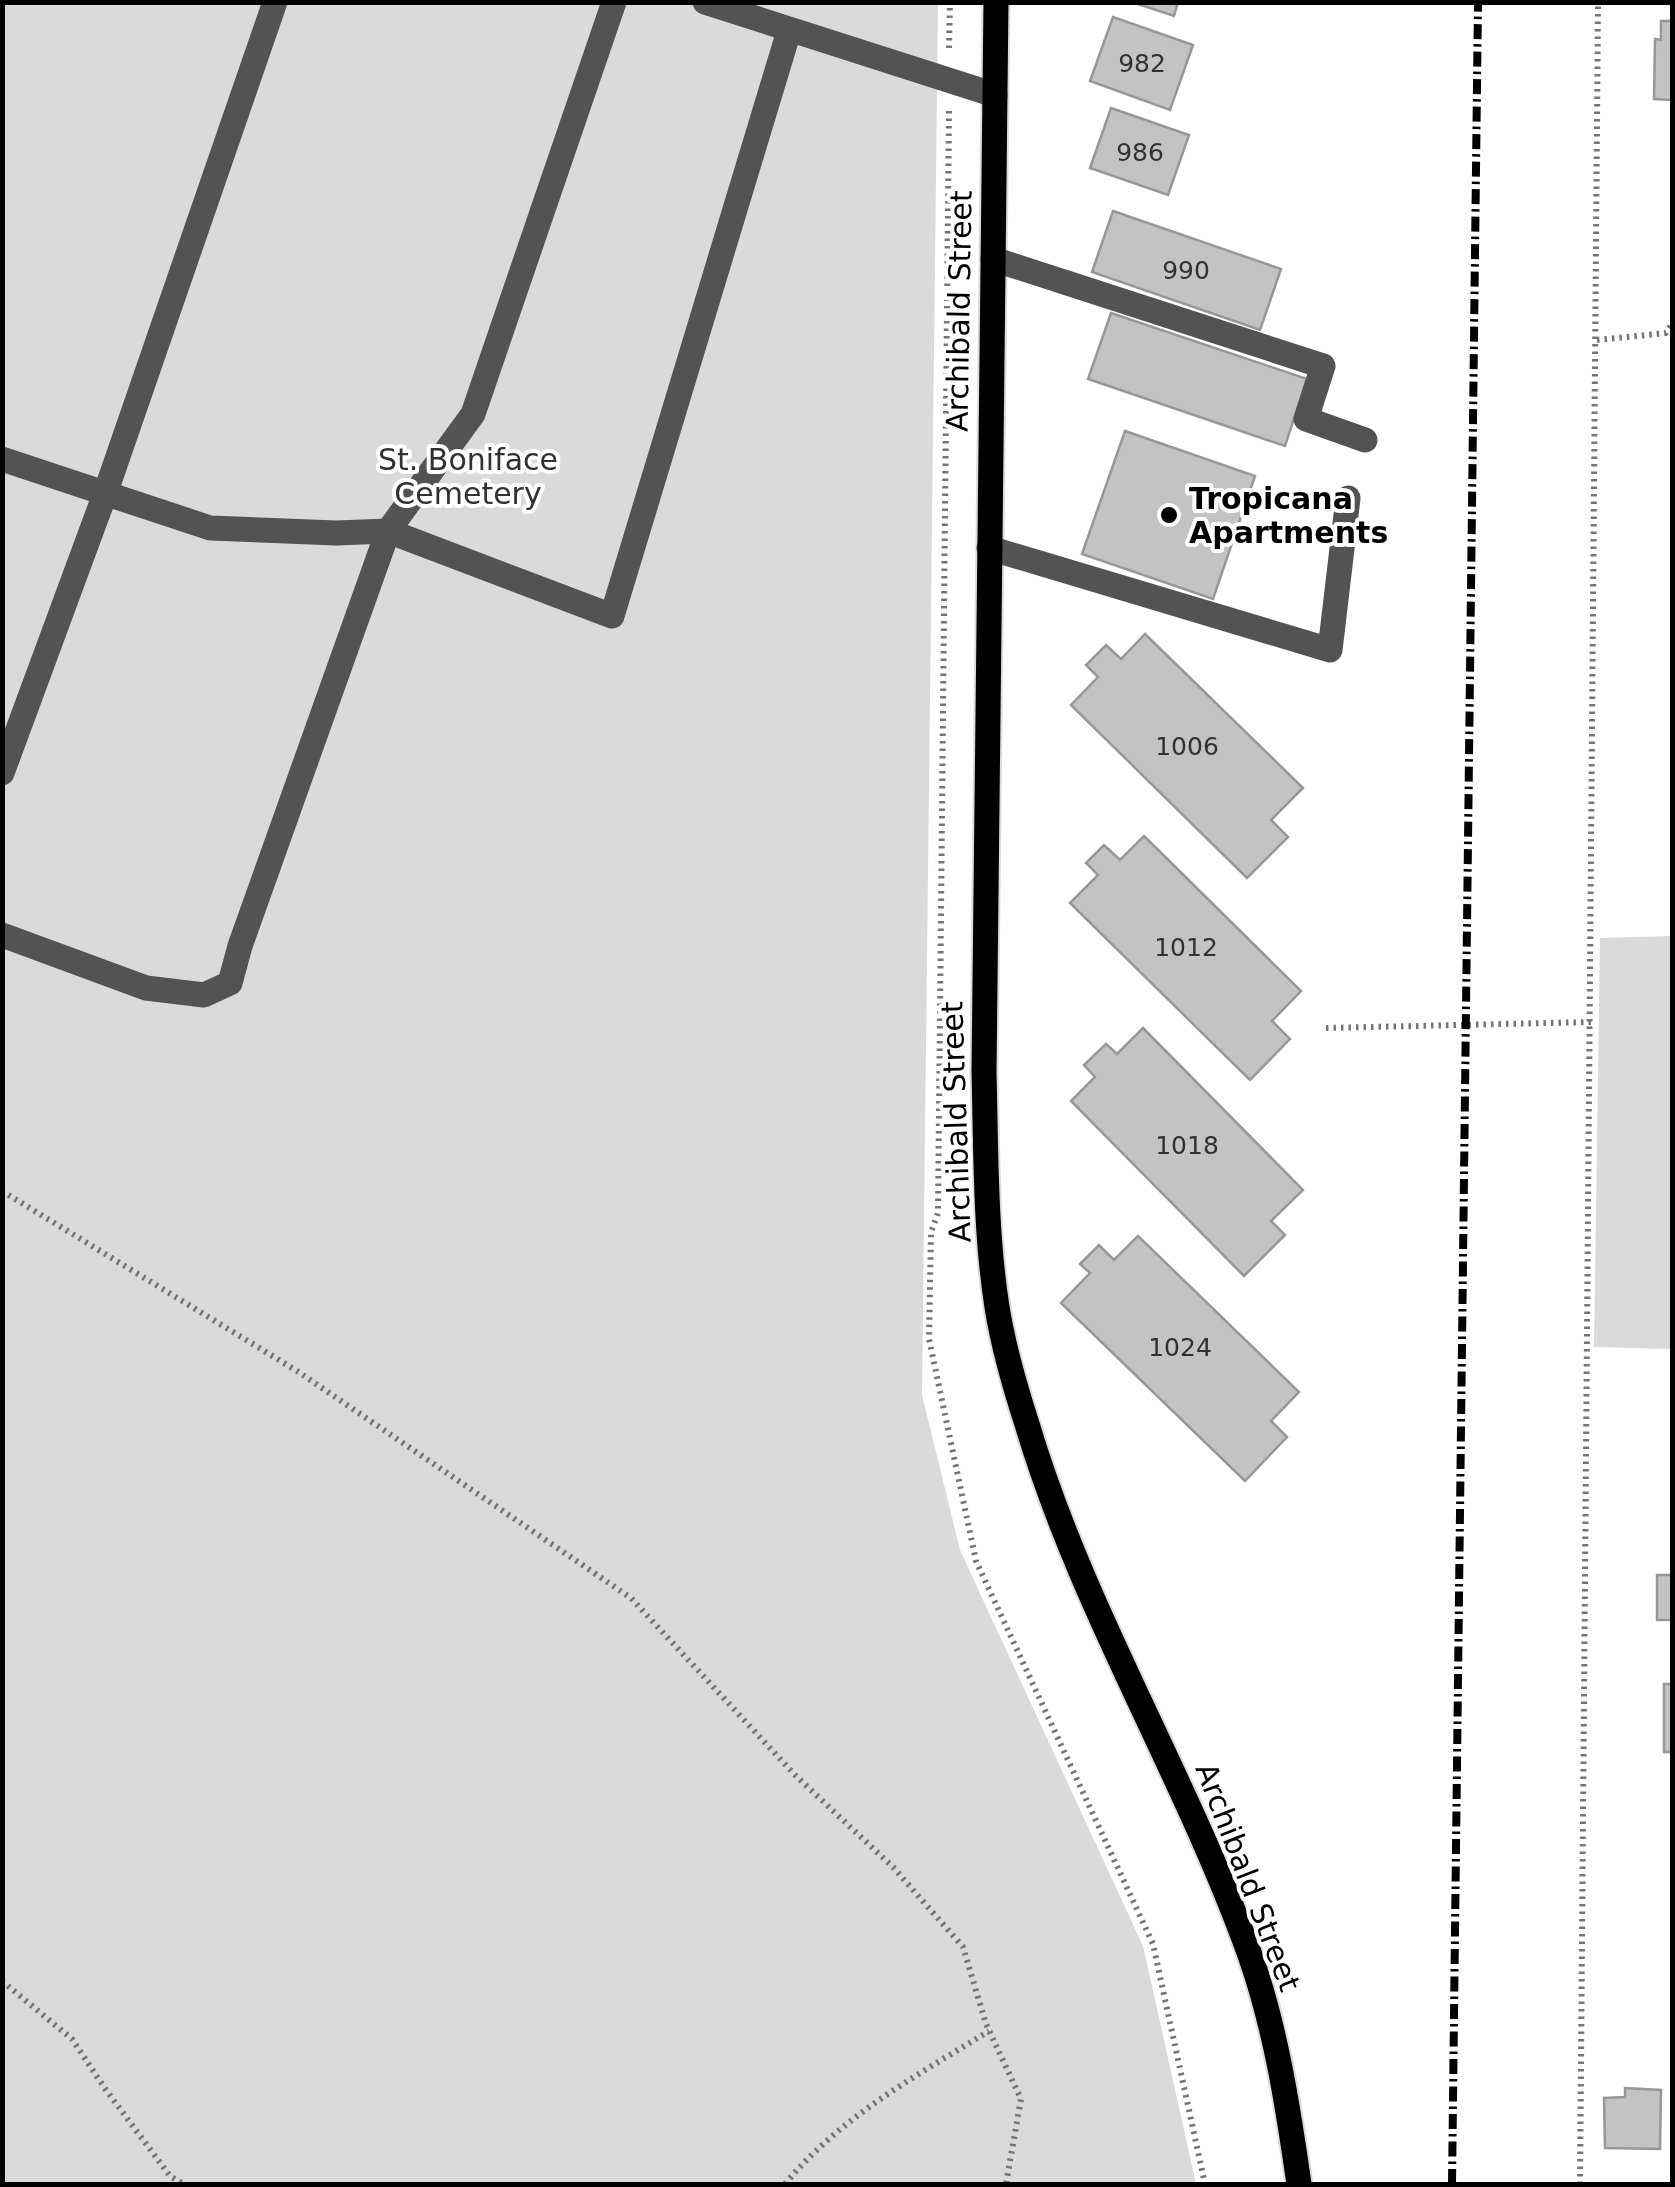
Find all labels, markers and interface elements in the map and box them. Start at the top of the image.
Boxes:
house number: 982 [1118,49,1166,78]
house number: 986 [1116,138,1164,167]
street label: Archibald Street [939,190,979,432]
house number: 990 [1162,256,1210,285]
park label: St. Boniface Cemetery [378,442,558,511]
place label: Tropicana Apartments [1189,481,1388,550]
marker: Tropicana Apartments [1158,504,1180,526]
house number: 1006 [1155,732,1219,761]
house number: 1012 [1154,933,1218,962]
street label: Archibald Street [934,1000,978,1243]
house number: 1018 [1155,1131,1219,1160]
house number: 1024 [1148,1333,1212,1362]
street label: Archibald Street [1188,1758,1308,1996]

